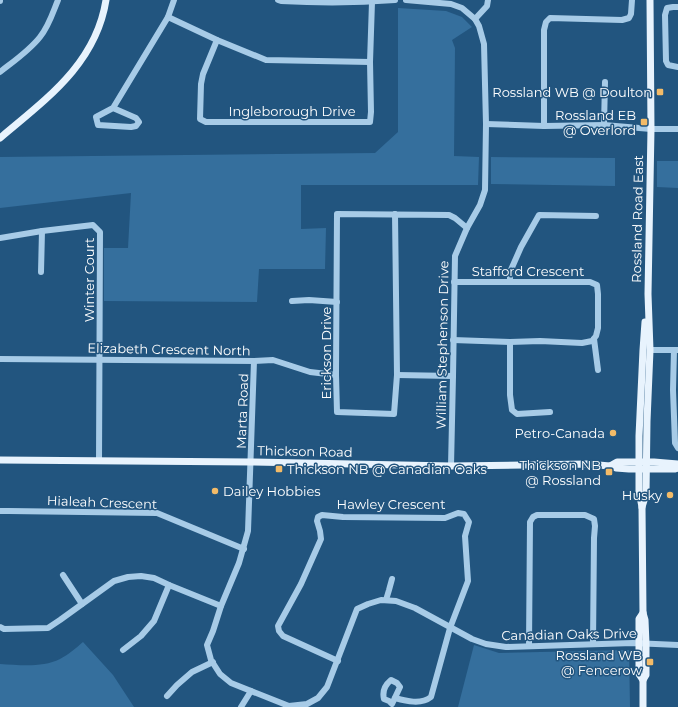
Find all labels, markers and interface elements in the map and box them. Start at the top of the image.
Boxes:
place label: Rossland WB @ Doulton [492,84,652,100]
marker: Rossland WB @ Doulton [655,87,665,97]
street label: Ingleborough Drive [228,103,356,119]
place label: Rossland EB @ Overlord [555,107,636,138]
marker: Rossland EB @ Overlord [639,117,649,127]
street label: Rossland Road East [628,155,646,283]
street label: Winter Court [81,238,97,322]
street label: William Stephenson Drive [433,260,451,430]
street label: Stafford Crescent [472,263,584,279]
street label: Erickson Drive [318,306,334,399]
street label: Elizabeth Crescent North [87,340,251,358]
street label: Marta Road [233,373,251,449]
place label: Petro-Canada [515,425,605,441]
marker: Petro-Canada [608,428,618,438]
street label: Thickson Road [257,442,353,460]
place label: Thickson NB @ Rossland [519,457,601,488]
place label: Thickson NB @ Canadian Oaks [287,461,487,477]
marker: Thickson NB @ Canadian Oaks [274,464,284,474]
marker: Thickson NB @ Rossland [604,467,614,477]
place label: Dailey Hobbies [223,483,321,499]
marker: Dailey Hobbies [210,486,220,496]
place label: Husky [622,487,663,503]
marker: Husky [665,490,675,500]
street label: Hialeah Crescent [47,492,157,512]
street label: Hawley Crescent [337,496,445,512]
street label: Canadian Oaks Drive [501,625,637,643]
place label: Rossland WB @ Fencerow [556,647,643,678]
marker: Rossland WB @ Fencerow [645,657,655,667]

